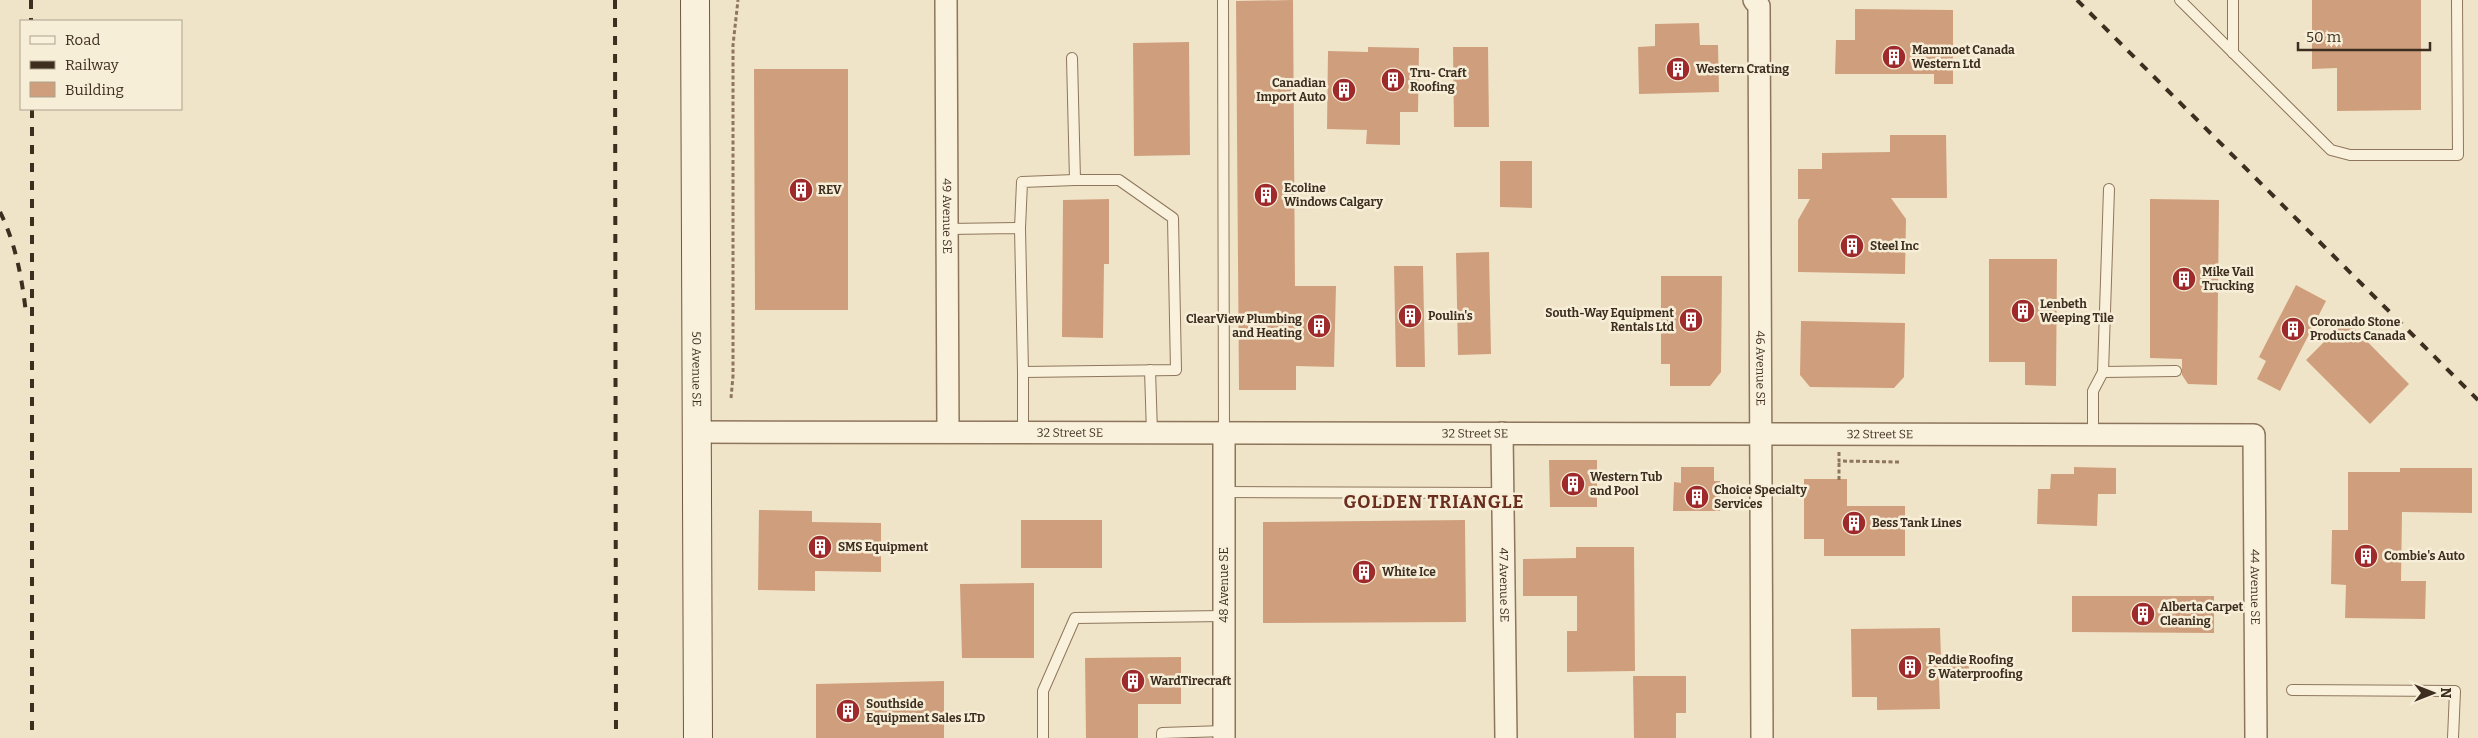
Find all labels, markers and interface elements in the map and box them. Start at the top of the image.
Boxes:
legend [20,20,182,110]
scale bar [2298,20,2430,52]
text: 50 m [2306,28,2342,46]
text: Road [65,31,100,49]
place label: Mammoet Canada Western Ltd [1912,43,2015,71]
building icon: Mammoet Canada Western Ltd [1881,44,1907,70]
text: Railway [65,56,119,74]
building icon: Western Crating [1665,56,1691,82]
place label: Western Crating [1696,62,1789,76]
place label: Tru- Craft Roofing [1410,66,1467,94]
building icon: Tru- Craft Roofing [1380,67,1406,93]
place label: Canadian Import Auto [1256,76,1326,104]
building icon: Canadian Import Auto [1331,77,1357,103]
text: Building [65,81,124,99]
building icon: REV [788,177,814,203]
street label: 49 Avenue SE [940,178,954,254]
place label: Ecoline Windows Calgary [1284,181,1383,209]
building icon: Ecoline Windows Calgary [1253,182,1279,208]
place label: REV [818,183,842,197]
building icon: Steel Inc [1839,233,1865,259]
place label: Steel Inc [1870,239,1919,253]
place label: Mike Vail Trucking [2202,265,2254,293]
building icon: Mike Vail Trucking [2171,266,2197,292]
place label: Lenbeth Weeping Tile [2040,297,2114,325]
building icon: Lenbeth Weeping Tile [2010,298,2036,324]
building icon: Poulin's [1397,303,1423,329]
place label: South-Way Equipment Rentals Ltd [1545,306,1675,334]
building icon: South-Way Equipment Rentals Ltd [1678,307,1704,333]
place label: Poulin's [1428,309,1473,323]
place label: ClearView Plumbing and Heating [1186,312,1302,340]
building icon: ClearView Plumbing and Heating [1306,313,1332,339]
place label: Coronado Stone Products Canada [2310,315,2406,343]
building icon: Coronado Stone Products Canada [2280,316,2306,342]
street label: 46 Avenue SE [1753,330,1768,406]
street label: 50 Avenue SE [689,331,704,407]
street label: 32 Street SE [1037,426,1103,440]
street label: 32 Street SE [1442,426,1508,441]
street label: 32 Street SE [1847,427,1913,441]
place label: Western Tub and Pool [1590,470,1662,498]
building icon: Western Tub and Pool [1560,471,1586,497]
place label: Choice Specialty Services [1714,483,1807,511]
building icon: Choice Specialty Services [1684,484,1710,510]
district label: GOLDEN TRIANGLE [1343,491,1525,513]
building icon: Bess Tank Lines [1841,510,1867,536]
place label: Bess Tank Lines [1872,516,1962,530]
building icon: SMS Equipment [807,534,833,560]
place label: SMS Equipment [838,540,928,554]
building icon: Combie's Auto [2353,543,2379,569]
street label: 48 Avenue SE [1217,547,1231,623]
street label: 47 Avenue SE [1497,548,1511,622]
street label: 44 Avenue SE [2248,549,2262,625]
place label: Combie's Auto [2384,549,2465,563]
building icon: White Ice [1351,559,1377,585]
place label: White Ice [1382,565,1436,579]
place label: Alberta Carpet Cleaning [2160,600,2244,628]
building icon: Alberta Carpet Cleaning [2130,601,2156,627]
place label: Peddie Roofing & Waterproofing [1928,653,2023,681]
building icon: Peddie Roofing & Waterproofing [1897,654,1923,680]
building icon: WardTirecraft [1120,668,1146,694]
north arrow [2408,668,2458,718]
place label: WardTirecraft [1150,674,1232,688]
text: N [2437,688,2454,699]
place label: Southside Equipment Sales LTD [866,697,986,725]
building icon: Southside Equipment Sales LTD [835,698,861,724]

